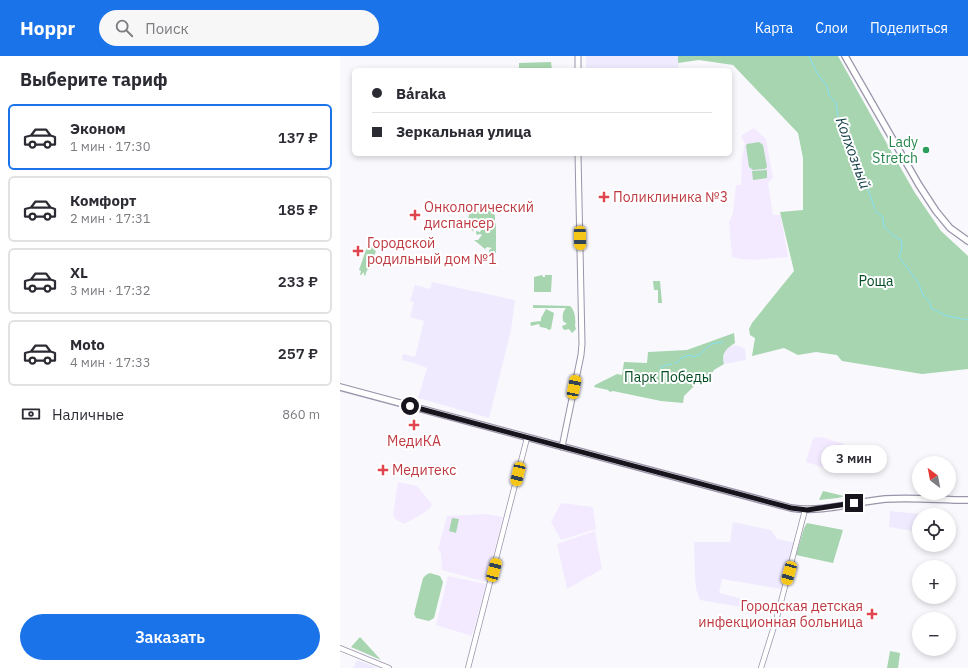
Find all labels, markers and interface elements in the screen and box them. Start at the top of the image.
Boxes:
search box [99,10,379,46]
text: Hoppr [20,16,75,40]
icon: search [113,17,135,39]
text: Поиск [145,19,189,38]
text: Карта [755,19,793,37]
text: Слои [815,19,848,37]
text: Поделиться [870,19,948,37]
text: Выберите тариф [20,68,167,91]
text: Báraka [396,84,446,103]
water label: Колхозный [832,114,875,191]
icon: car [22,119,58,155]
text: Эконом [70,119,126,138]
text: Зеркальная улица [396,122,532,141]
text: 137 ₽ [278,128,318,147]
place label: Lady Stretch [872,133,918,167]
text: 1 мин · 17:30 [70,138,151,155]
marker: Lady Stretch [921,145,931,155]
place label: Поликлиника №3 [613,188,728,206]
icon: car [22,191,58,227]
text: Комфорт [70,191,136,210]
marker: Поликлиника №3 [598,191,610,203]
place label: Онкологический диспансер [424,198,534,232]
text: 185 ₽ [278,200,318,219]
marker: Онкологический диспансер [409,209,421,221]
text: 2 мин · 17:31 [70,210,151,227]
car [574,226,586,250]
place label: Городской родильный дом №1 [367,234,497,268]
marker: Городской родильный дом №1 [352,245,364,257]
icon: car [22,263,58,299]
text: XL [70,263,88,282]
text: 233 ₽ [278,272,318,291]
park label: Роща [858,272,894,290]
text: 3 мин · 17:32 [70,282,151,299]
icon: car [22,335,58,371]
text: Moto [70,335,105,354]
text: 257 ₽ [278,344,318,363]
text: 4 мин · 17:33 [70,354,151,371]
park label: Парк Победы [624,368,712,386]
car [566,374,582,400]
route start [401,397,419,415]
icon: cash [20,403,42,425]
text: Наличные [52,405,124,424]
text: 860 m [282,406,320,423]
marker: МедиКА [408,419,420,431]
place label: МедиКА [387,432,441,450]
callout: 3 мин [821,445,887,473]
text: 3 мин [836,450,872,467]
north arrow [912,456,956,500]
map controls [912,456,956,656]
place label: Медитекс [392,461,456,479]
car [509,461,527,487]
marker: Медитекс [377,464,389,476]
route end [845,494,863,512]
button: locate [912,508,956,552]
car [485,557,503,583]
car [780,560,798,586]
button: + [912,560,956,604]
place label: Городская детская инфекционная больница [698,597,864,631]
marker: Городская детская инфекционная больница [866,608,878,620]
button: − [912,612,956,656]
button: Заказать [20,614,320,660]

